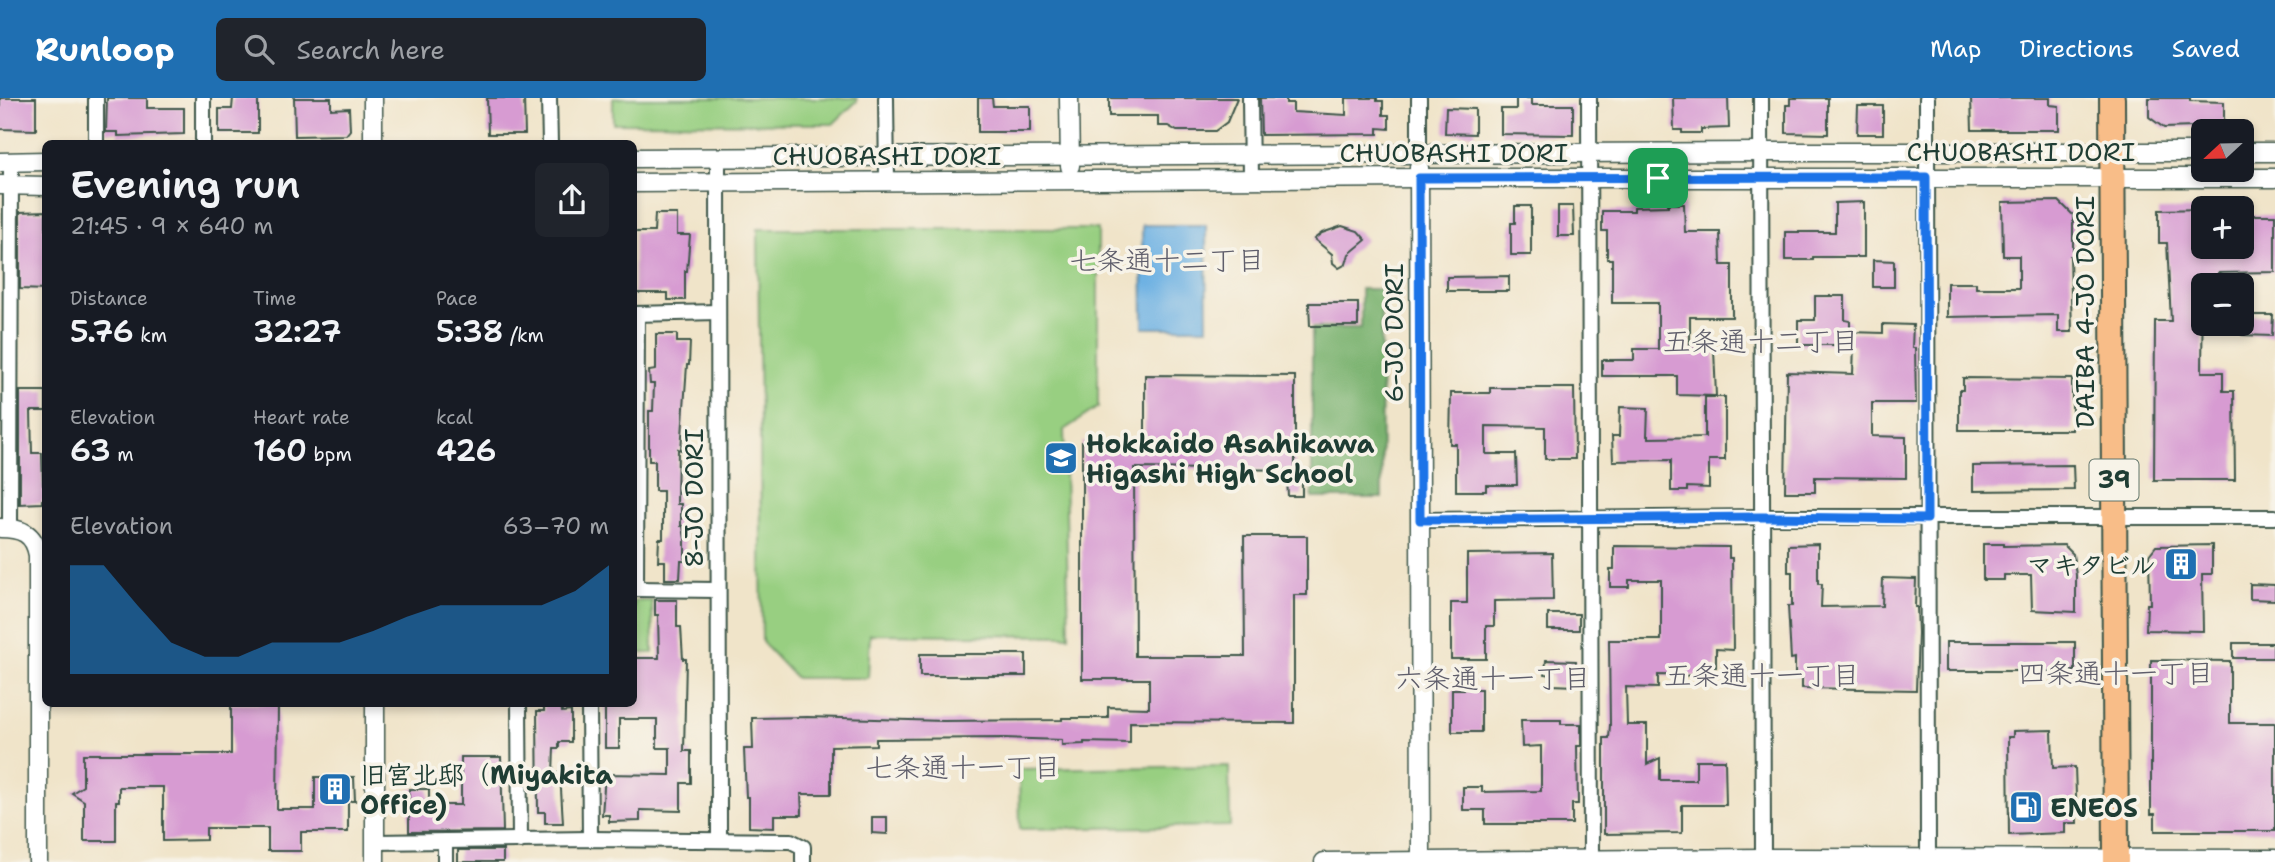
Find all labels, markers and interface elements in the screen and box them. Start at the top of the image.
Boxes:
search box [216,18,706,81]
text: Runloop [35,27,174,72]
icon: search [240,30,278,68]
text: Search here [296,32,445,67]
text: Map [1930,33,1981,65]
text: Directions [2019,33,2134,65]
text: Saved [2172,33,2240,65]
north arrow [2191,119,2254,182]
map controls [2191,119,2254,336]
street label: CHUOBASHI DORI [1907,134,2135,169]
street label: CHUOBASHI DORI [1340,135,1568,170]
street label: CHUOBASHI DORI [773,138,1001,173]
pin [1628,148,1688,208]
text: Evening run [70,159,300,210]
icon: arrive [1639,159,1677,197]
button: share [535,163,609,237]
street label: DAIBA 4-JO DORI [2067,196,2102,428]
button: + [2191,196,2254,259]
text: 21:45 · 9 × 640 m [70,211,273,241]
district label: 七条通十二丁目 [1069,241,1265,279]
street label: 6-JO DORI [1376,263,1411,403]
button: − [2191,273,2254,336]
text: Distance [70,286,148,311]
text: Time [253,286,297,311]
text: Pace [436,286,478,311]
text: 5.76 [70,311,134,352]
text: 32:27 [253,311,342,352]
text: 5:38 [436,311,503,352]
district label: 五条通十二丁目 [1663,322,1859,360]
text: km [134,323,167,348]
text: /km [503,323,544,348]
text: Elevation [70,405,155,430]
text: Heart rate [253,405,350,430]
text: kcal [436,405,473,430]
place label: Hokkaido Asahikawa Higashi High School [1086,426,1375,491]
street label: 8-JO DORI [676,428,711,568]
text: 63 [70,430,111,471]
text: 160 [253,430,307,471]
text: 426 [436,430,496,471]
school or university icon: Hokkaido Asahikawa Higashi High School [1042,439,1080,477]
text: m [111,442,134,467]
text: bpm [307,442,352,467]
road number: 39 [2090,460,2138,500]
text: Elevation [70,511,173,541]
text: 63–70 m [503,511,609,541]
building icon: マキタビル [2162,545,2200,583]
place label: マキタビル [2027,547,2156,582]
district label: 四条通十一丁目 [2018,654,2214,692]
district label: 五条通十一丁目 [1664,656,1860,694]
district label: 六条通十一丁目 [1395,659,1591,697]
district label: 七条通十一丁目 [865,748,1061,786]
place label: 旧宮北邸（Miyakita Office) [360,757,613,822]
building icon: 旧宮北邸（Miyakita Office) [316,770,354,808]
fuel station icon: ENEOS [2007,788,2045,826]
place label: ENEOS [2050,790,2138,825]

